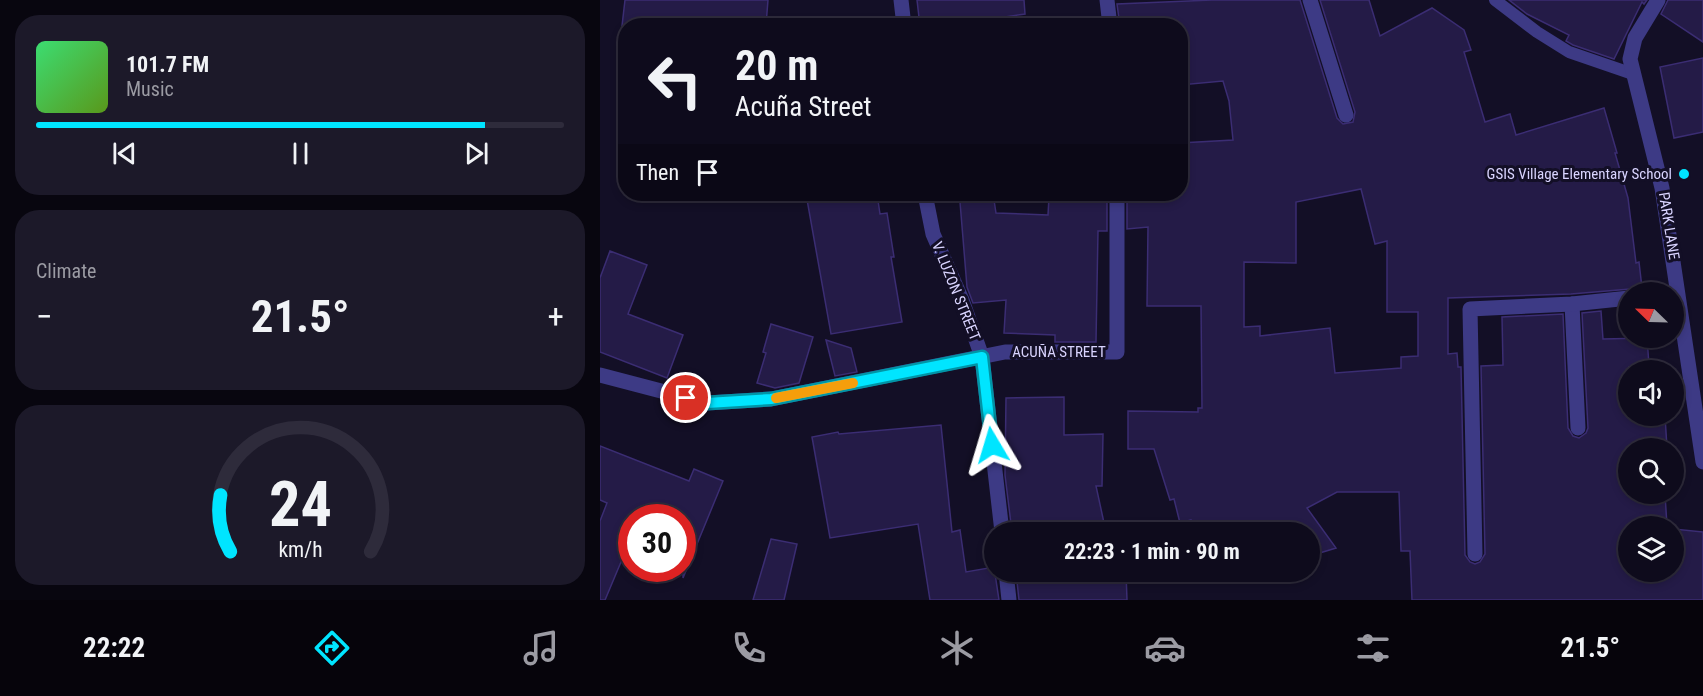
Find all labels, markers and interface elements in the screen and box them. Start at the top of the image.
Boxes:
text: 20 m [735,41,818,90]
icon: left [636,42,714,120]
text: 101.7 FM [126,52,209,77]
text: Music [126,77,174,101]
text: Acuña Street [735,91,872,123]
icon: previous [108,137,141,170]
icon: pause [284,137,317,170]
icon: next [460,137,493,170]
icon: arrive [691,156,724,189]
text: Then [636,160,679,185]
place label: GSIS Village Elementary School [1487,165,1672,183]
marker: GSIS Village Elementary School [1677,167,1691,181]
street label: PARK LANE [1655,191,1683,261]
street label: V. LUZON STREET [928,239,984,343]
text: Climate [36,259,96,283]
north arrow [1618,282,1684,348]
map controls [1618,282,1684,582]
text: 21.5° [251,290,349,343]
text: − [36,297,53,336]
text: + [548,297,564,336]
street label: ACUÑA STREET [1012,343,1106,361]
button: sound [1618,360,1684,426]
pin [660,372,711,423]
icon: arrive [669,381,702,414]
position arrow [960,413,1024,477]
button: search [1618,438,1684,504]
text: 24 [268,468,332,541]
speed limit sign: 30 [618,504,696,582]
button: layers [1618,516,1684,582]
text: km/h [278,537,322,562]
text: 22:23 · 1 min · 90 m [1064,539,1240,564]
icon: directions [311,627,353,669]
icon: music [520,627,562,669]
icon: phone [728,627,770,669]
icon: climate [936,627,978,669]
icon: car [1144,627,1186,669]
icon: filters [1352,627,1394,669]
text: 22:22 [83,632,145,664]
text: 21.5° [1561,632,1620,664]

